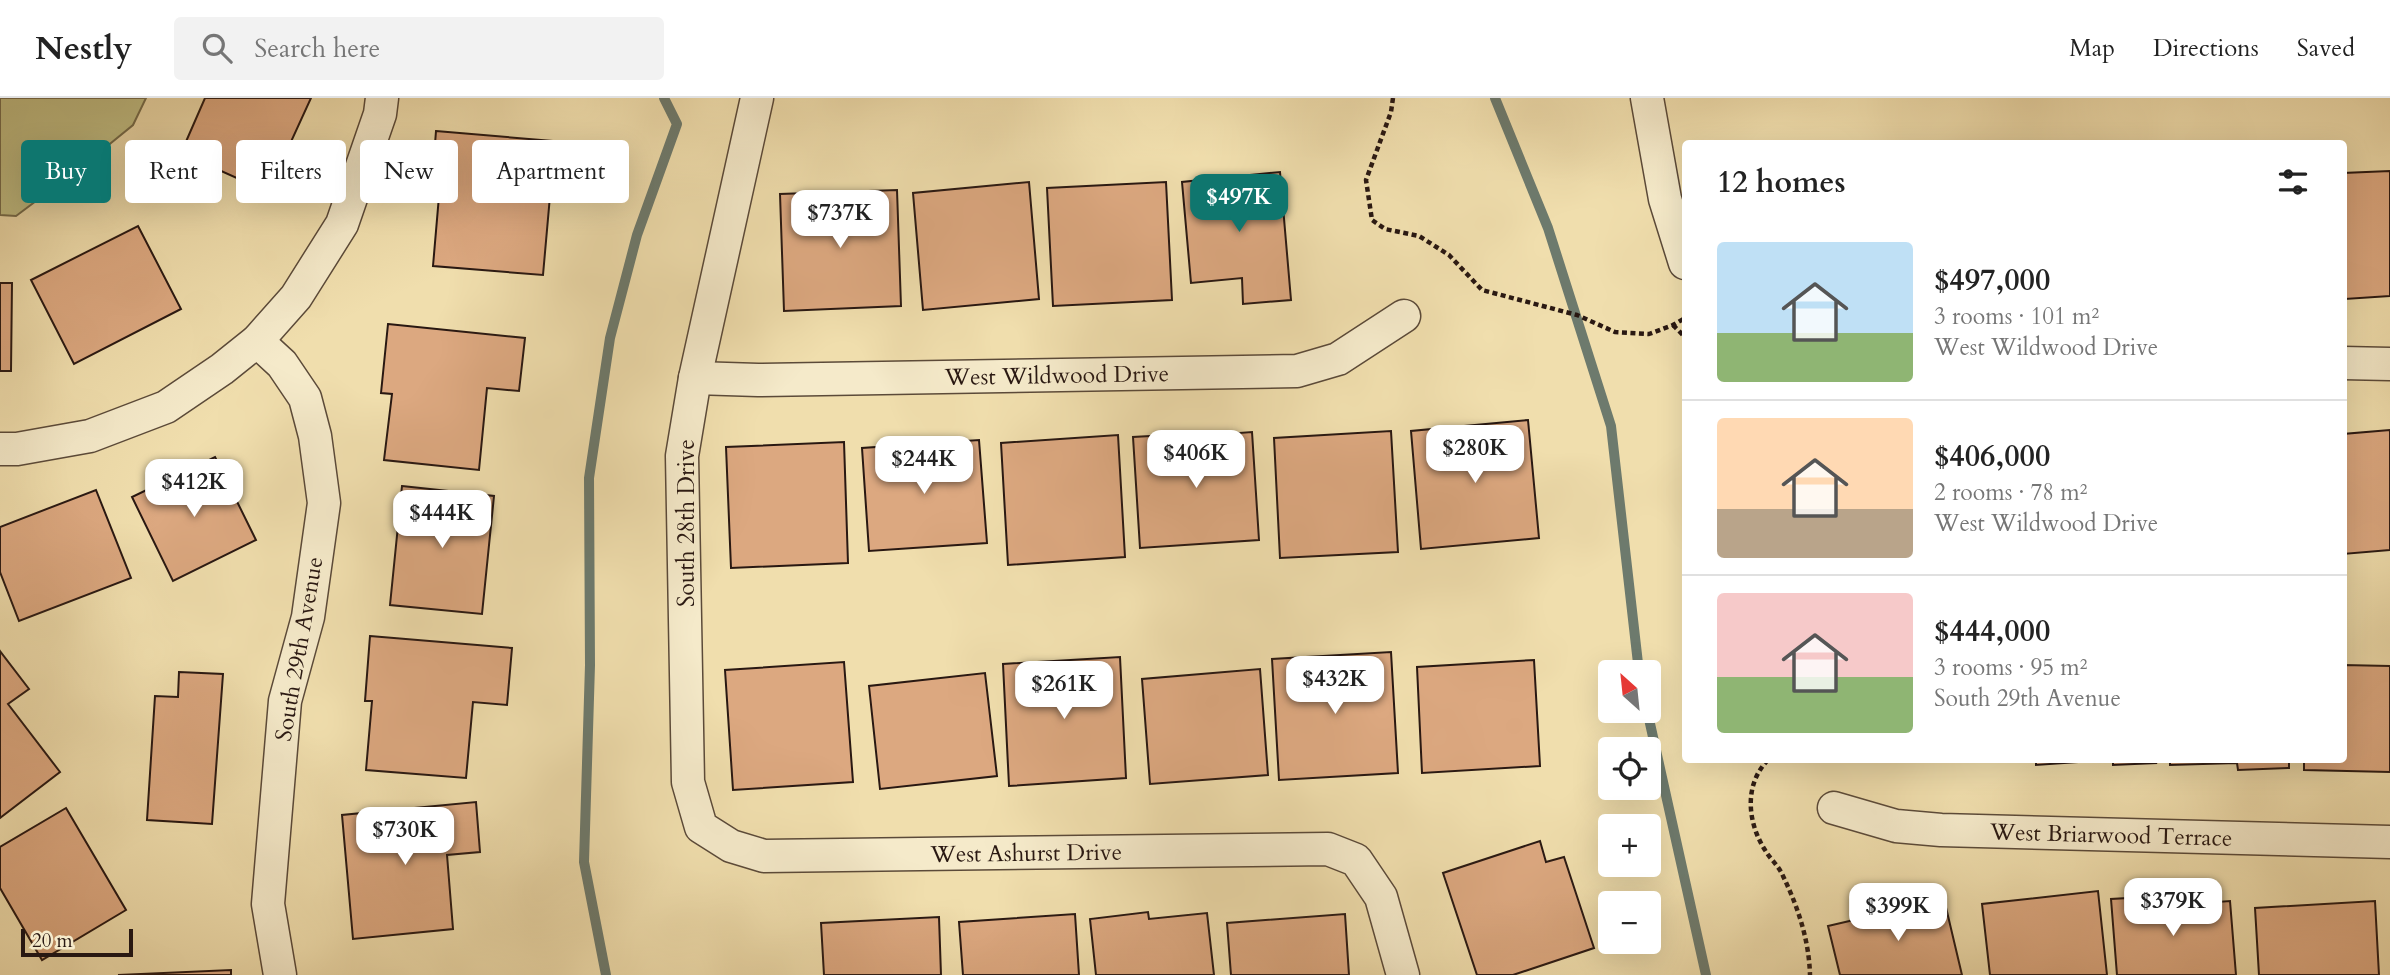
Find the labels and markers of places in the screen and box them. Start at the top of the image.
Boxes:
pin: $497K [1190,174,1288,234]
pin: $737K [791,190,889,250]
pin: $280K [1426,426,1524,485]
pin: $406K [1147,430,1245,490]
pin: $244K [875,436,973,496]
pin: $412K [145,460,243,519]
pin: $444K [393,490,491,550]
pin: $432K [1286,656,1384,716]
pin: $261K [1015,662,1113,721]
pin: $730K [356,808,454,867]
pin: $379K [2124,878,2222,938]
pin: $399K [1849,884,1947,943]

